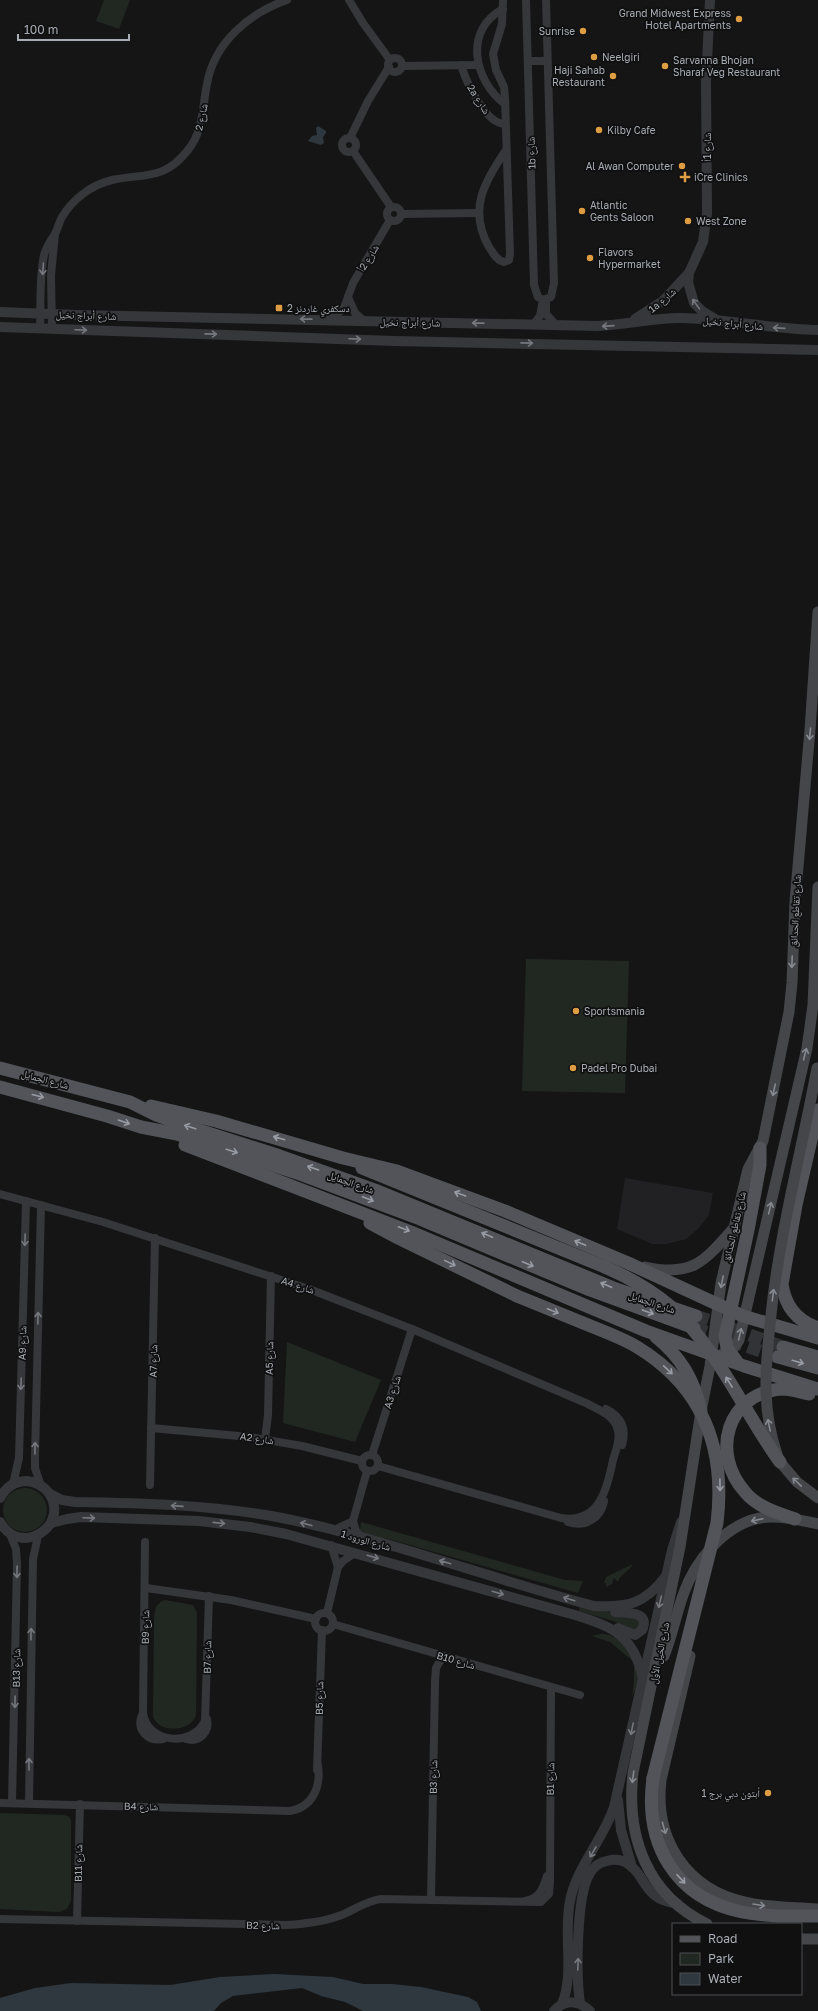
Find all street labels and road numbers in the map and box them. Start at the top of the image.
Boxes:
street label: 2a شارع [464,82,493,117]
street label: شارع 2 [192,102,211,132]
street label: شارع 1أ [701,132,714,162]
street label: 1b شارع [524,136,539,169]
street label: شارع 2أ [355,242,382,275]
street label: 1a شارع [646,285,679,316]
street label: شارع أبراج نخيل [55,308,117,323]
street label: شارع أبراج نخيل [702,314,764,333]
street label: شارع أبراج نخيل [379,315,441,330]
street label: شارع تقاطع الحدائق [787,874,804,948]
street label: شارع الجمايل [20,1067,70,1092]
street label: شارع الجمايل [326,1168,376,1197]
street label: شارع تقاطع الحدائق [720,1190,749,1264]
street label: A4 شارع [280,1274,317,1297]
street label: شارع الجمايل [627,1288,677,1317]
street label: A9 شارع [15,1325,30,1360]
street label: A5 شارع [263,1340,276,1375]
street label: A7 شارع [147,1344,160,1378]
street label: A3 شارع [381,1374,404,1410]
street label: A2 شارع [239,1430,275,1447]
street label: شارع الورود 1 [340,1527,392,1554]
street label: B9 شارع [139,1609,152,1644]
street label: شارع الخيل الأول [647,1621,672,1685]
street label: B7 شارع [201,1640,214,1674]
street label: B13 شارع [10,1648,23,1688]
street label: B10 شارع [435,1649,477,1672]
street label: B5 شارع [313,1680,326,1715]
street label: B3 شارع [427,1759,440,1794]
street label: B1 شارع [544,1762,557,1796]
street label: B4 شارع [124,1800,159,1813]
street label: B11 شارع [72,1844,85,1882]
street label: B2 شارع [246,1919,281,1932]

